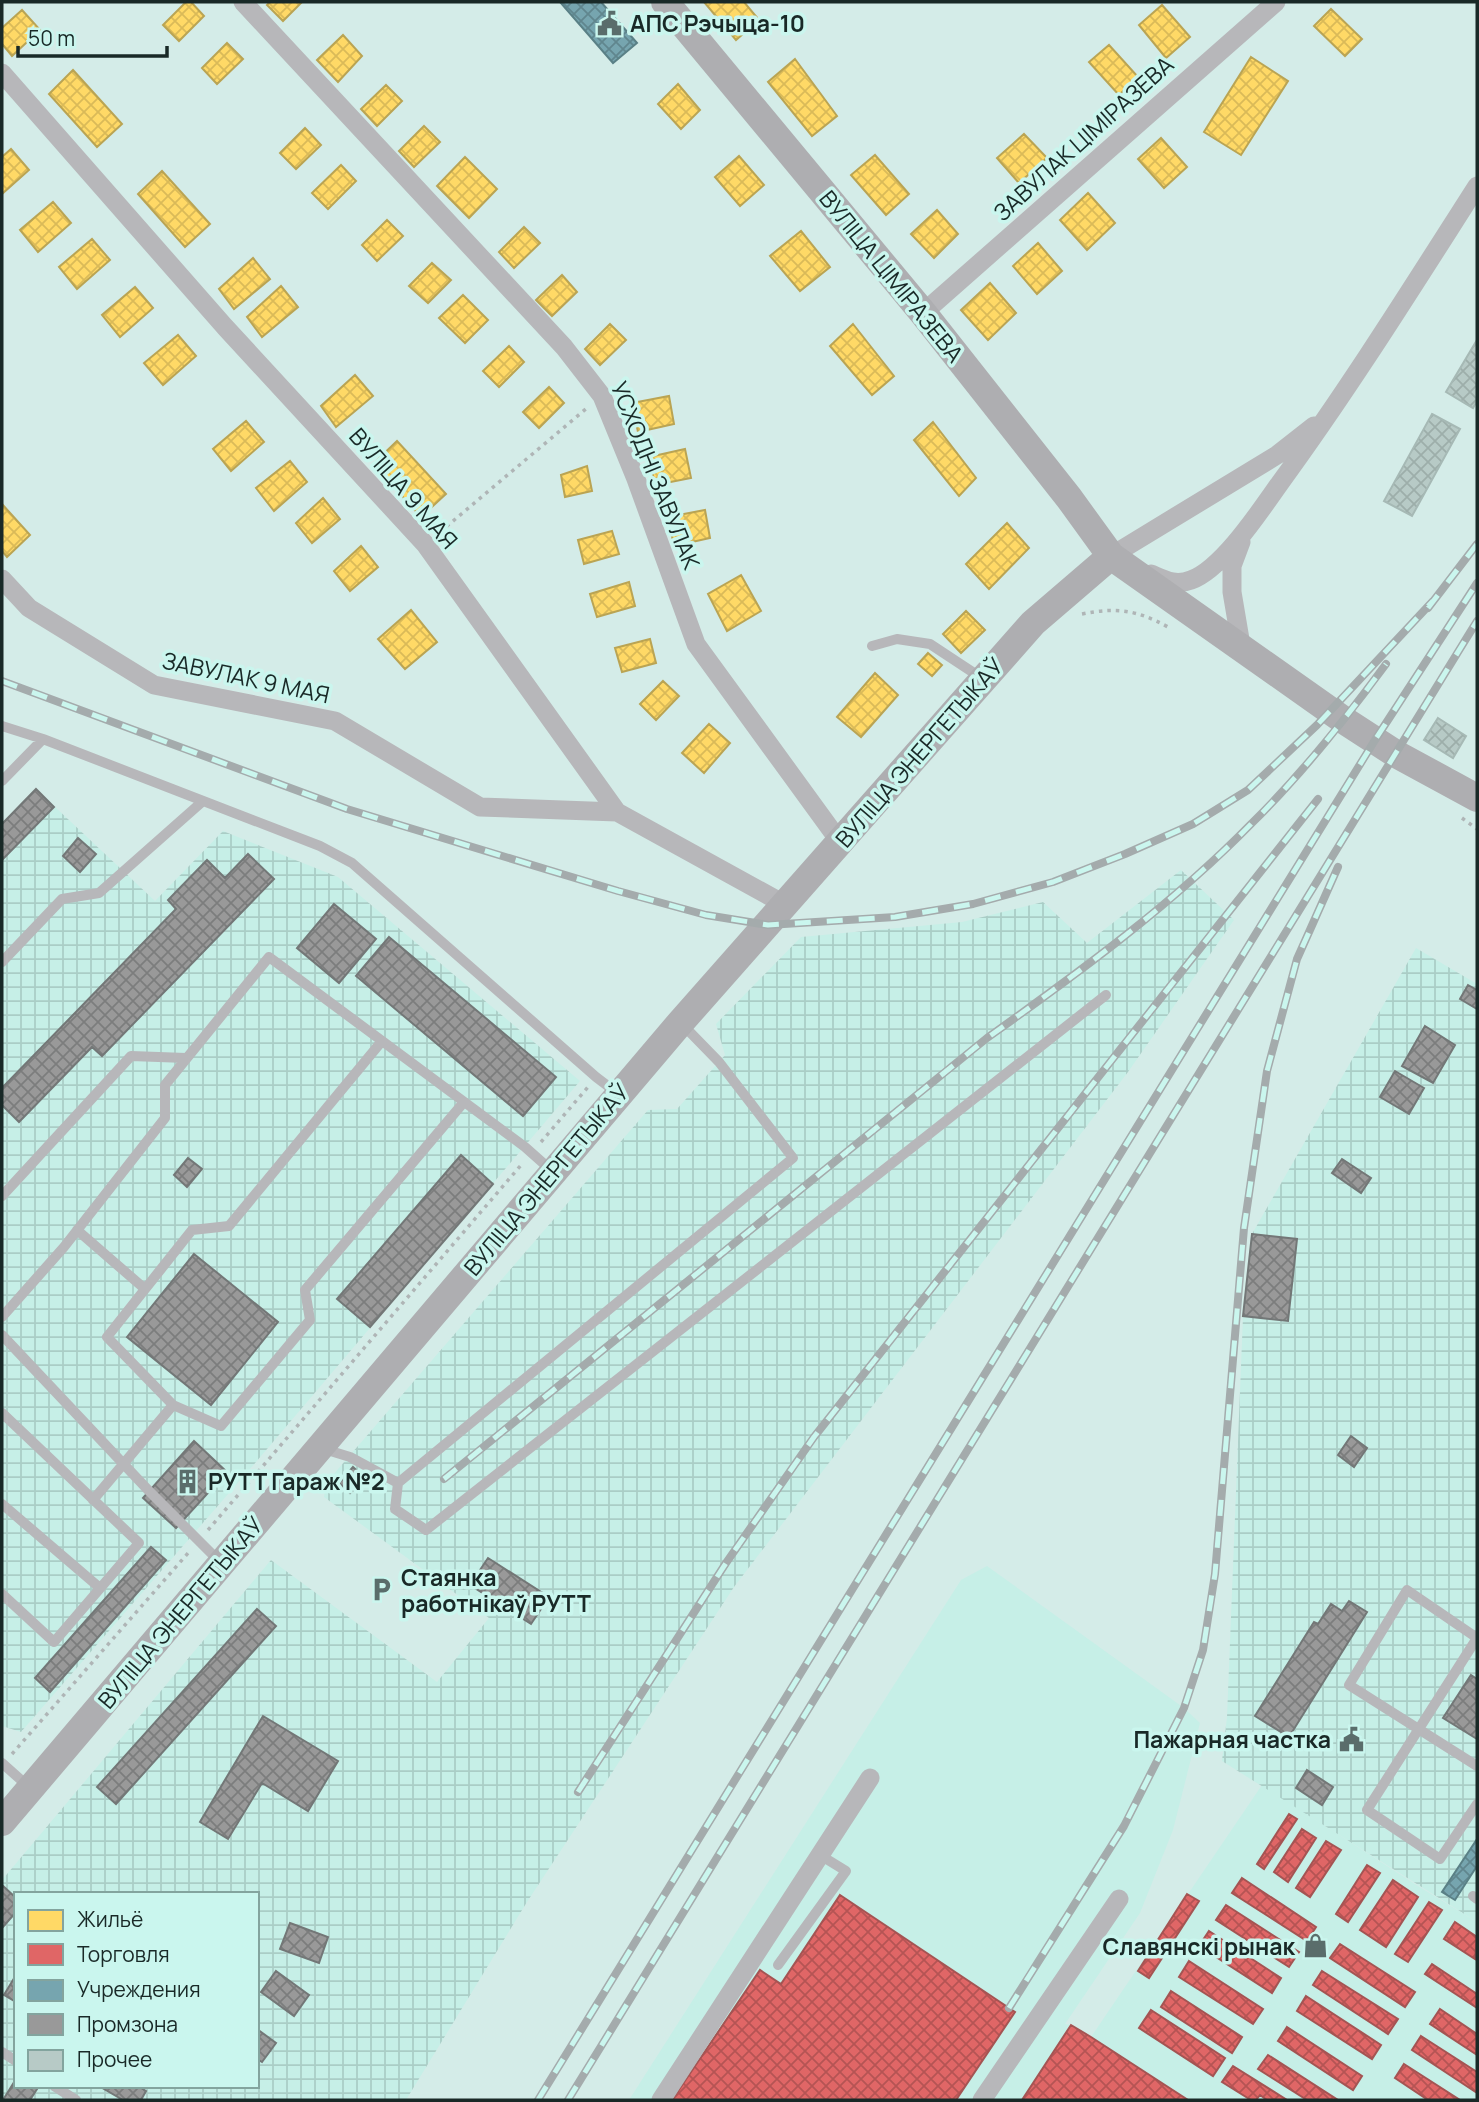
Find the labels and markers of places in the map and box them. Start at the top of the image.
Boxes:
place label: АПС Рэчыца-10 [630,7,805,39]
public building icon: АПС Рэчыца-10 [596,9,624,37]
place label: РУТТ Гараж №2 [208,1465,385,1497]
building icon: РУТТ Гараж №2 [174,1467,202,1495]
place label: Стаянка работнікаў РУТТ [401,1561,591,1619]
parking icon: Стаянка работнікаў РУТТ [367,1576,395,1604]
place label: Пажарная частка [1133,1723,1331,1755]
public building icon: Пажарная частка [1337,1725,1365,1753]
place label: Славянскі рынак [1102,1930,1296,1962]
shop icon: Славянскі рынак [1301,1932,1329,1960]

